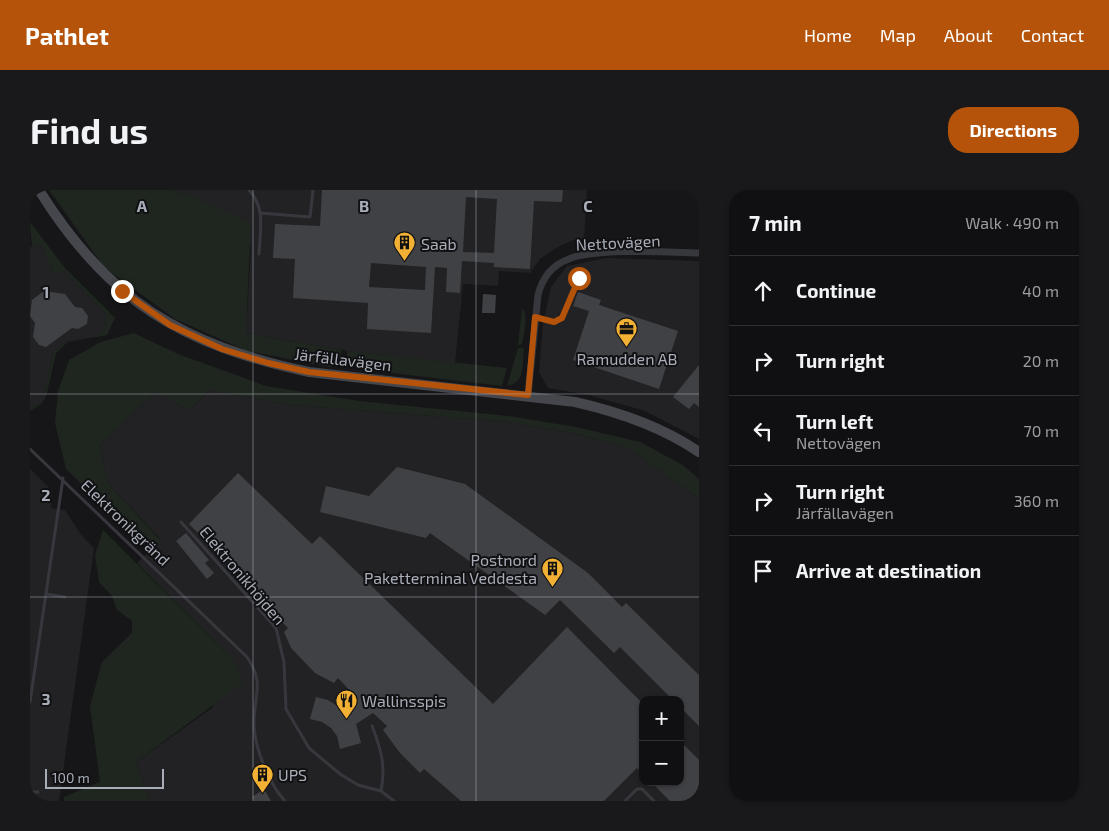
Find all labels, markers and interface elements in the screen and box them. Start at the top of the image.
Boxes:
text: Pathlet [25,21,109,50]
text: Home [804,24,852,46]
text: Map [880,24,916,46]
text: About [944,24,993,46]
text: Contact [1021,24,1084,46]
button: Directions [948,107,1079,153]
text: Find us [30,109,148,151]
text: A [137,196,148,215]
text: B [359,196,369,215]
text: C [583,196,593,215]
text: 7 min [749,210,802,235]
text: Walk · 490 m [965,213,1059,232]
street label: Nettovägen [575,230,661,254]
building icon: Saab [393,231,417,262]
place label: Saab [421,234,457,253]
route start [568,267,591,290]
icon: ahead [749,277,777,305]
text: Continue [796,279,876,302]
route end [111,280,134,303]
text: 40 m [1022,281,1059,300]
text: 1 [43,282,49,301]
office icon: Ramudden AB [615,317,639,348]
street label: Järfällavägen [293,344,393,374]
icon: right [749,347,777,375]
place label: Ramudden AB [576,349,678,368]
text: Turn right [796,349,884,372]
text: 20 m [1023,351,1059,370]
text: Turn left [796,410,873,433]
icon: left [749,417,777,445]
text: 70 m [1024,421,1059,440]
text: Nettovägen [796,433,881,452]
street label: Elektronikgränd [78,475,174,569]
text: Turn right [796,480,884,503]
text: 2 [41,485,51,504]
icon: right [749,487,777,515]
text: 360 m [1014,491,1059,510]
text: Järfällavägen [796,503,894,522]
street label: Elektronikhöjden [196,522,290,629]
place label: Postnord Paketterminal Veddesta [364,550,537,587]
building icon: Postnord Paketterminal Veddesta [541,556,565,587]
icon: arrive [749,557,777,585]
text: Arrive at destination [796,559,981,582]
restaurant icon: Wallinsspis [334,688,358,719]
text: 3 [41,689,51,708]
place label: Wallinsspis [362,691,446,710]
map controls [639,696,684,786]
button: + [639,696,684,741]
button: − [639,741,684,786]
building icon: UPS [250,762,274,793]
place label: UPS [278,765,307,784]
scale bar [45,766,164,789]
text: 100 m [52,769,90,786]

